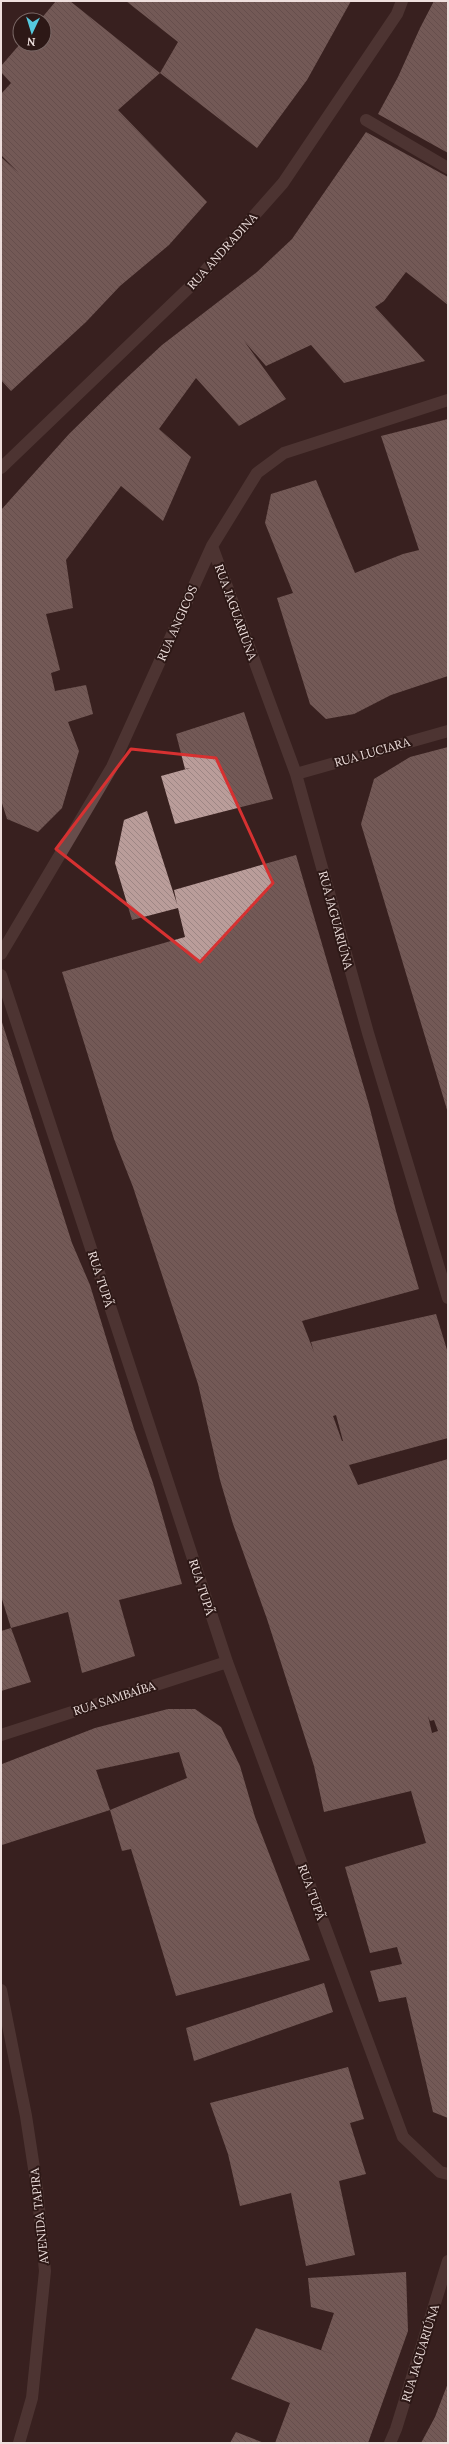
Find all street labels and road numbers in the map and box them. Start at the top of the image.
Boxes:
street label: RUA ANDRADINA [184,209,261,292]
street label: RUA JAGUARIÚNA [212,562,260,663]
street label: RUA ANGICOS [154,583,200,663]
street label: RUA LUCIARA [332,734,412,770]
street label: RUA JAGUARIÚNA [316,869,356,971]
street label: RUA TUPÃ [85,1249,117,1309]
street label: RUA TUPÃ [186,1557,218,1617]
street label: RUA SAMBAÍBA [71,1678,157,1718]
street label: RUA TUPÃ [295,1862,329,1922]
street label: AVENIDA TAPIRA [26,2167,52,2266]
street label: RUA JAGUARIÚNA [398,2302,442,2404]

